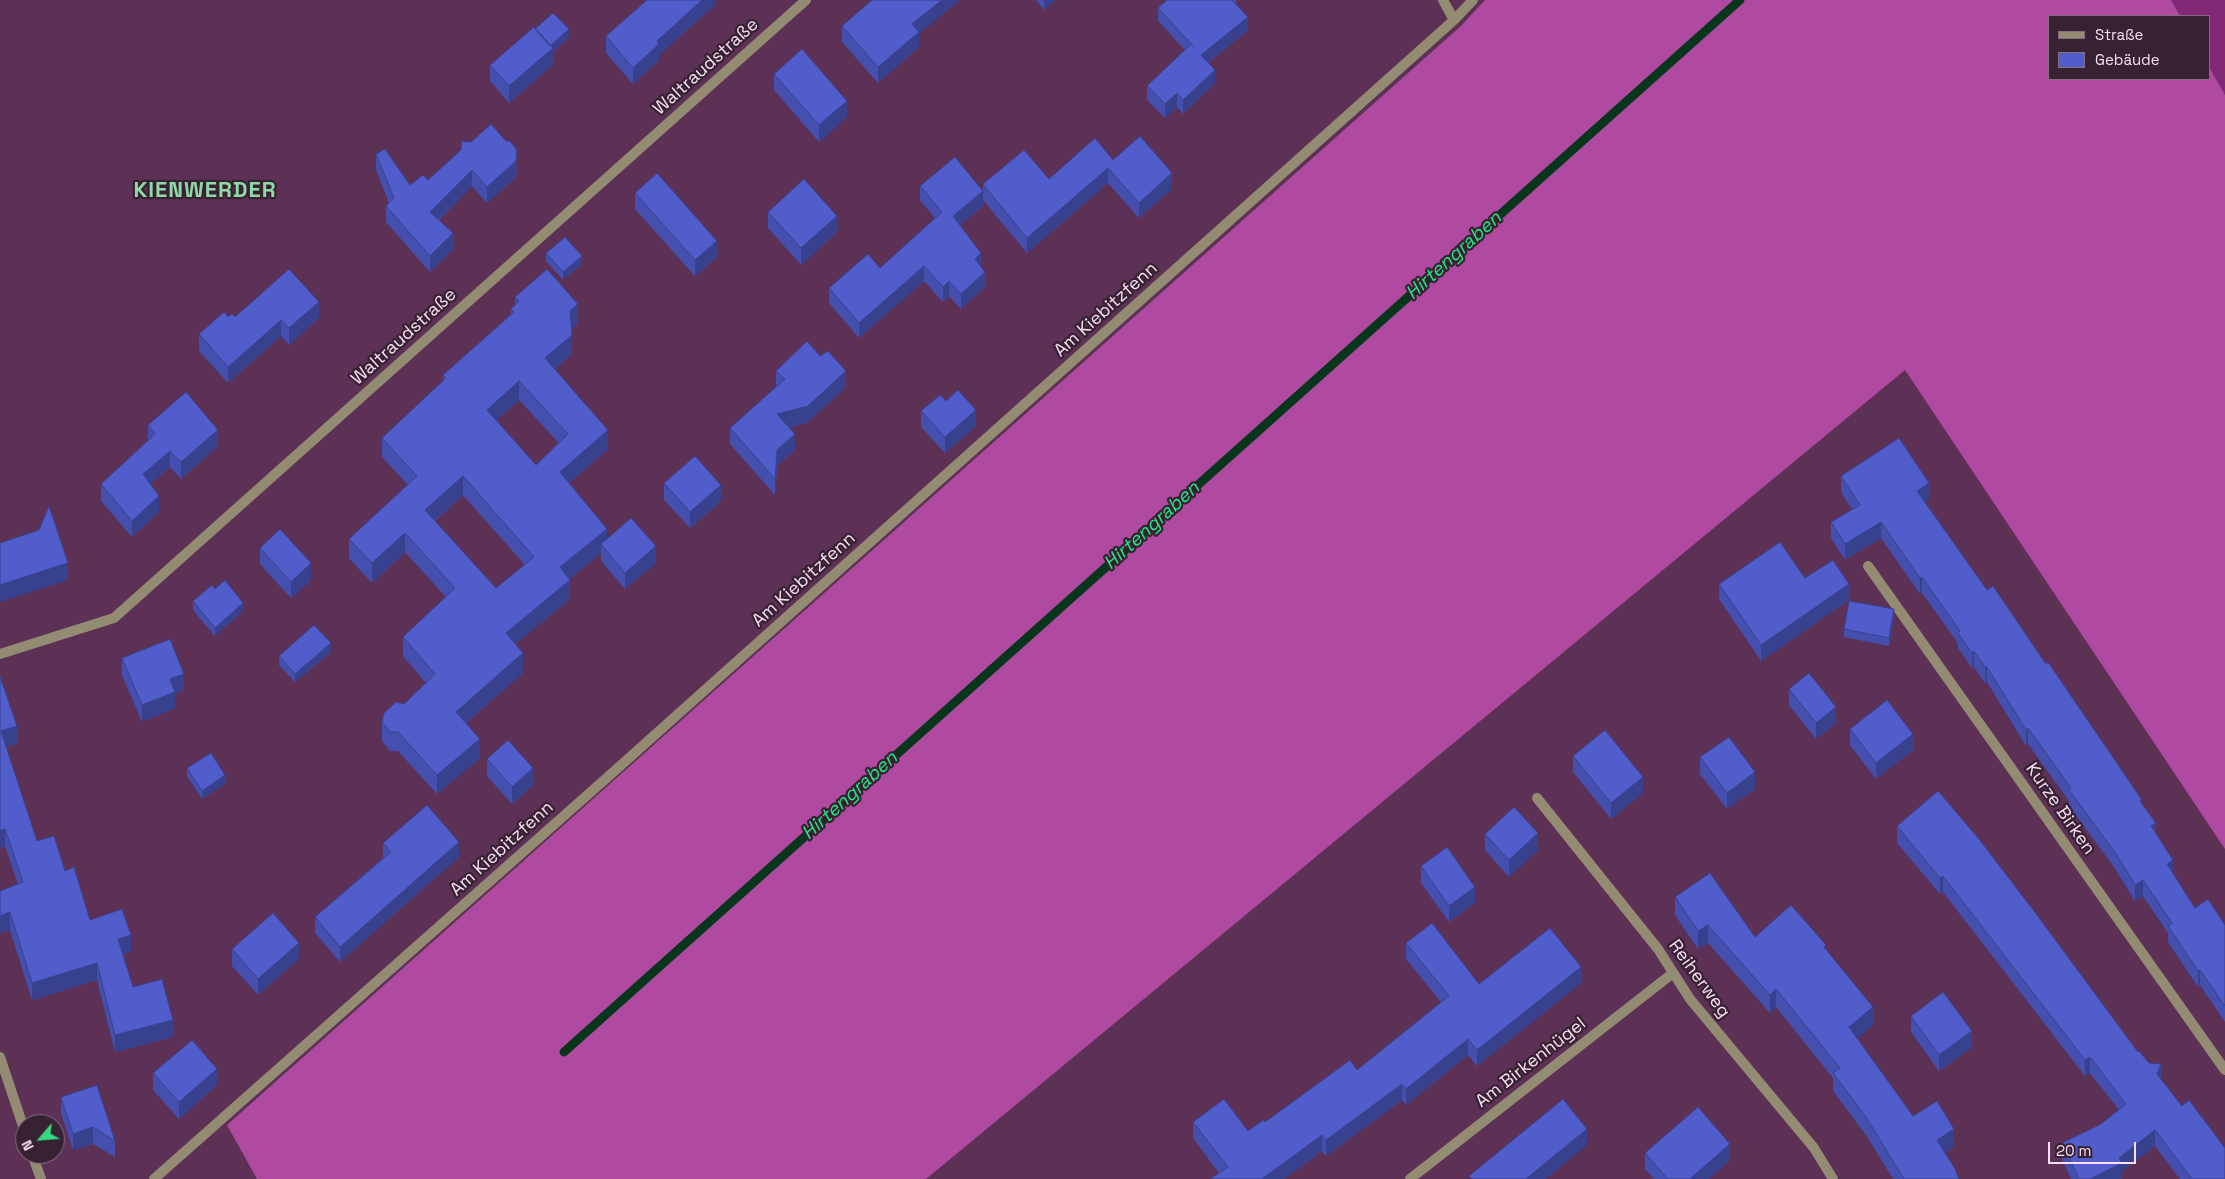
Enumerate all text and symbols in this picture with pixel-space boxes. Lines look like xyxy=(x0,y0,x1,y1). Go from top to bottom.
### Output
street label: Waltraudstraße xyxy=(649,14,763,120)
legend xyxy=(2048,15,2210,80)
text: Straße xyxy=(2095,25,2143,44)
text: Gebäude xyxy=(2095,50,2160,69)
district label: KIENWERDER xyxy=(132,178,278,204)
water label: Hirtengraben xyxy=(1402,207,1506,305)
street label: Am Kiebitzfenn xyxy=(1050,258,1162,362)
street label: Waltraudstraße xyxy=(347,284,461,390)
water label: Hirtengraben xyxy=(1100,477,1204,575)
street label: Am Kiebitzfenn xyxy=(748,528,860,632)
water label: Hirtengraben xyxy=(798,747,902,845)
street label: Kurze Birken xyxy=(2020,759,2100,859)
street label: Am Kiebitzfenn xyxy=(446,797,558,901)
street label: Reiherweg xyxy=(1663,936,1735,1022)
street label: Am Birkenhügel xyxy=(1472,1013,1590,1113)
north arrow xyxy=(15,1114,65,1164)
scale bar xyxy=(2050,1132,2138,1164)
text: N xyxy=(17,1137,38,1154)
text: 20 m xyxy=(2056,1141,2091,1160)

